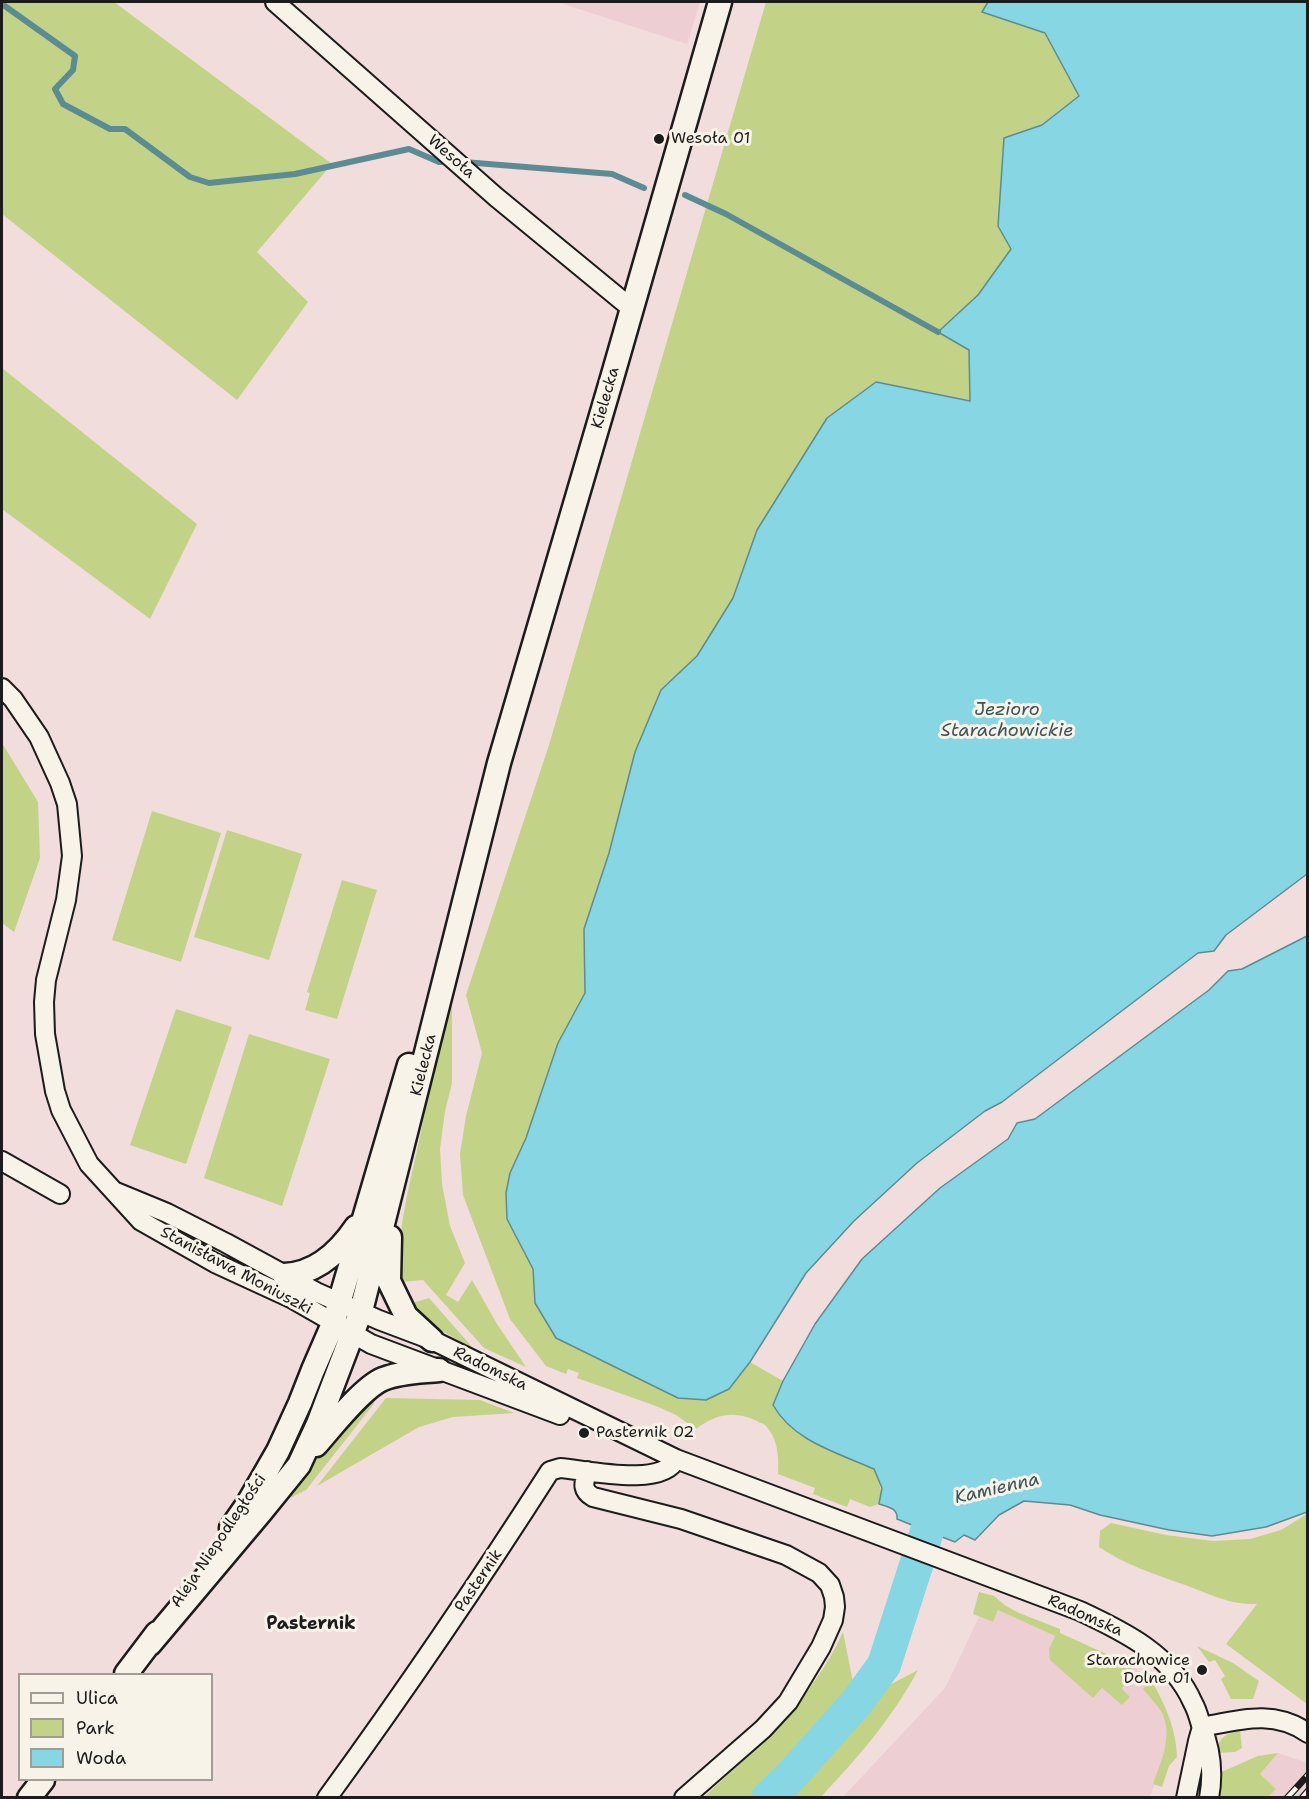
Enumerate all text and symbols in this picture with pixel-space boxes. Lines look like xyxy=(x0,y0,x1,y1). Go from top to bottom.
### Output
place label: Wesoła 01 xyxy=(671,129,750,149)
street label: Wesoła xyxy=(423,131,479,183)
marker: Wesoła 01 xyxy=(652,132,666,146)
street label: Kielecka xyxy=(588,365,624,431)
water label: Jezioro Starachowickie xyxy=(941,699,1073,742)
street label: Kielecka xyxy=(407,1032,441,1098)
street label: Stanisława Moniuszki xyxy=(157,1223,315,1319)
street label: Radomska xyxy=(450,1343,530,1395)
place label: Pasternik 02 xyxy=(596,1423,694,1443)
marker: Pasternik 02 xyxy=(577,1426,591,1440)
water label: Kamienna xyxy=(953,1469,1041,1509)
street label: Aleja Niepodległości xyxy=(167,1471,271,1611)
street label: Pasternik xyxy=(451,1546,507,1616)
street label: Radomska xyxy=(1044,1591,1126,1641)
district label: Pasternik xyxy=(266,1613,356,1635)
place label: Starachowice Dolne 01 xyxy=(1087,1651,1190,1689)
marker: Starachowice Dolne 01 xyxy=(1195,1663,1209,1677)
legend xyxy=(18,1673,213,1781)
text: Ulica xyxy=(76,1686,118,1710)
text: Park xyxy=(76,1716,115,1740)
text: Woda xyxy=(76,1746,126,1770)

